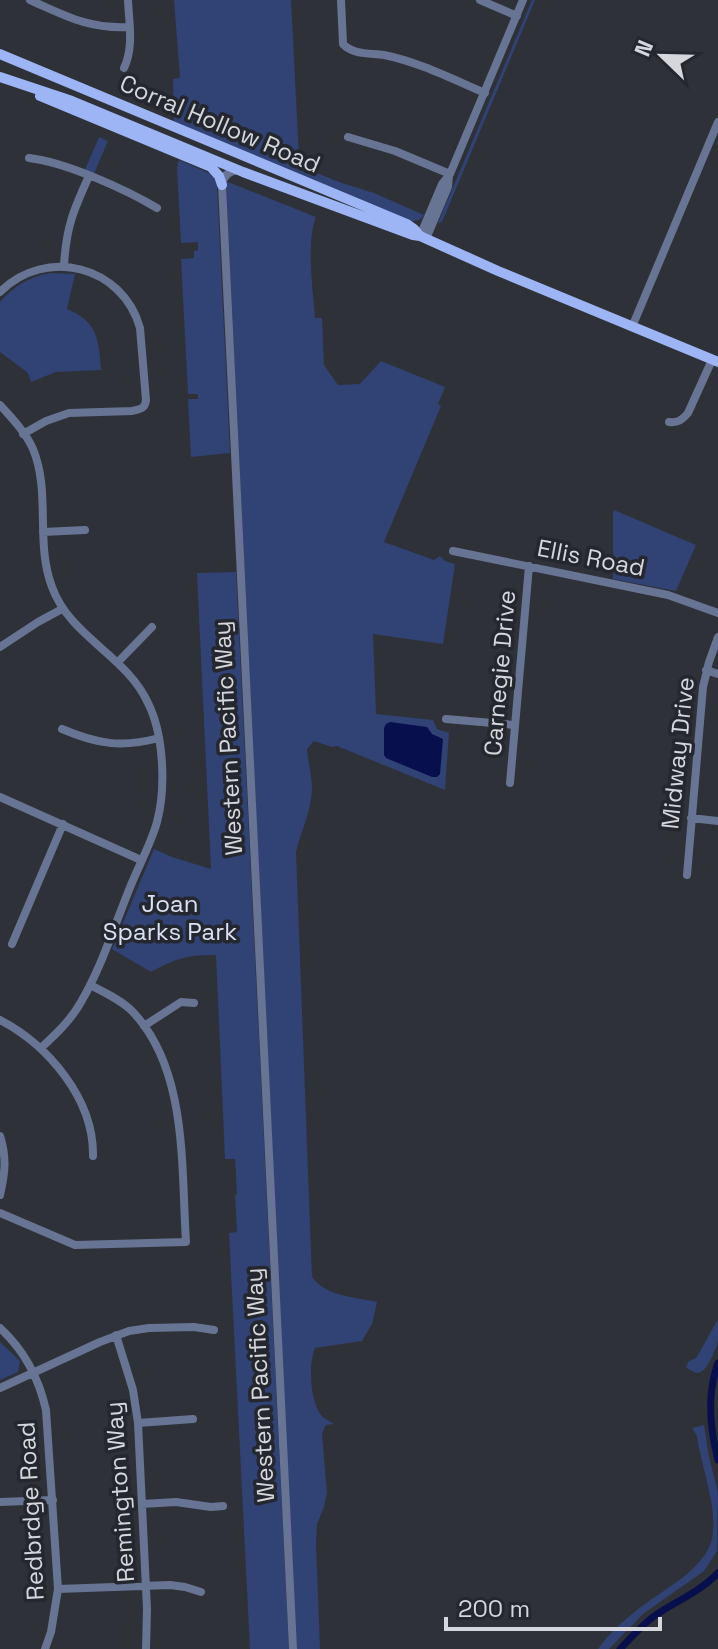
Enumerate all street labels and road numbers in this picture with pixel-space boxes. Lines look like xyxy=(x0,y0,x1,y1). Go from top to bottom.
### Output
street label: Corral Hollow Road xyxy=(115,67,325,180)
street label: Ellis Road xyxy=(535,532,647,583)
street label: Carnegie Drive xyxy=(477,589,522,757)
street label: Western Pacific Way xyxy=(206,620,249,856)
street label: Midway Drive xyxy=(654,675,701,831)
street label: Western Pacific Way xyxy=(238,1267,281,1503)
street label: Remington Way xyxy=(98,1401,141,1583)
street label: Redbrdge Road xyxy=(10,1421,51,1601)

